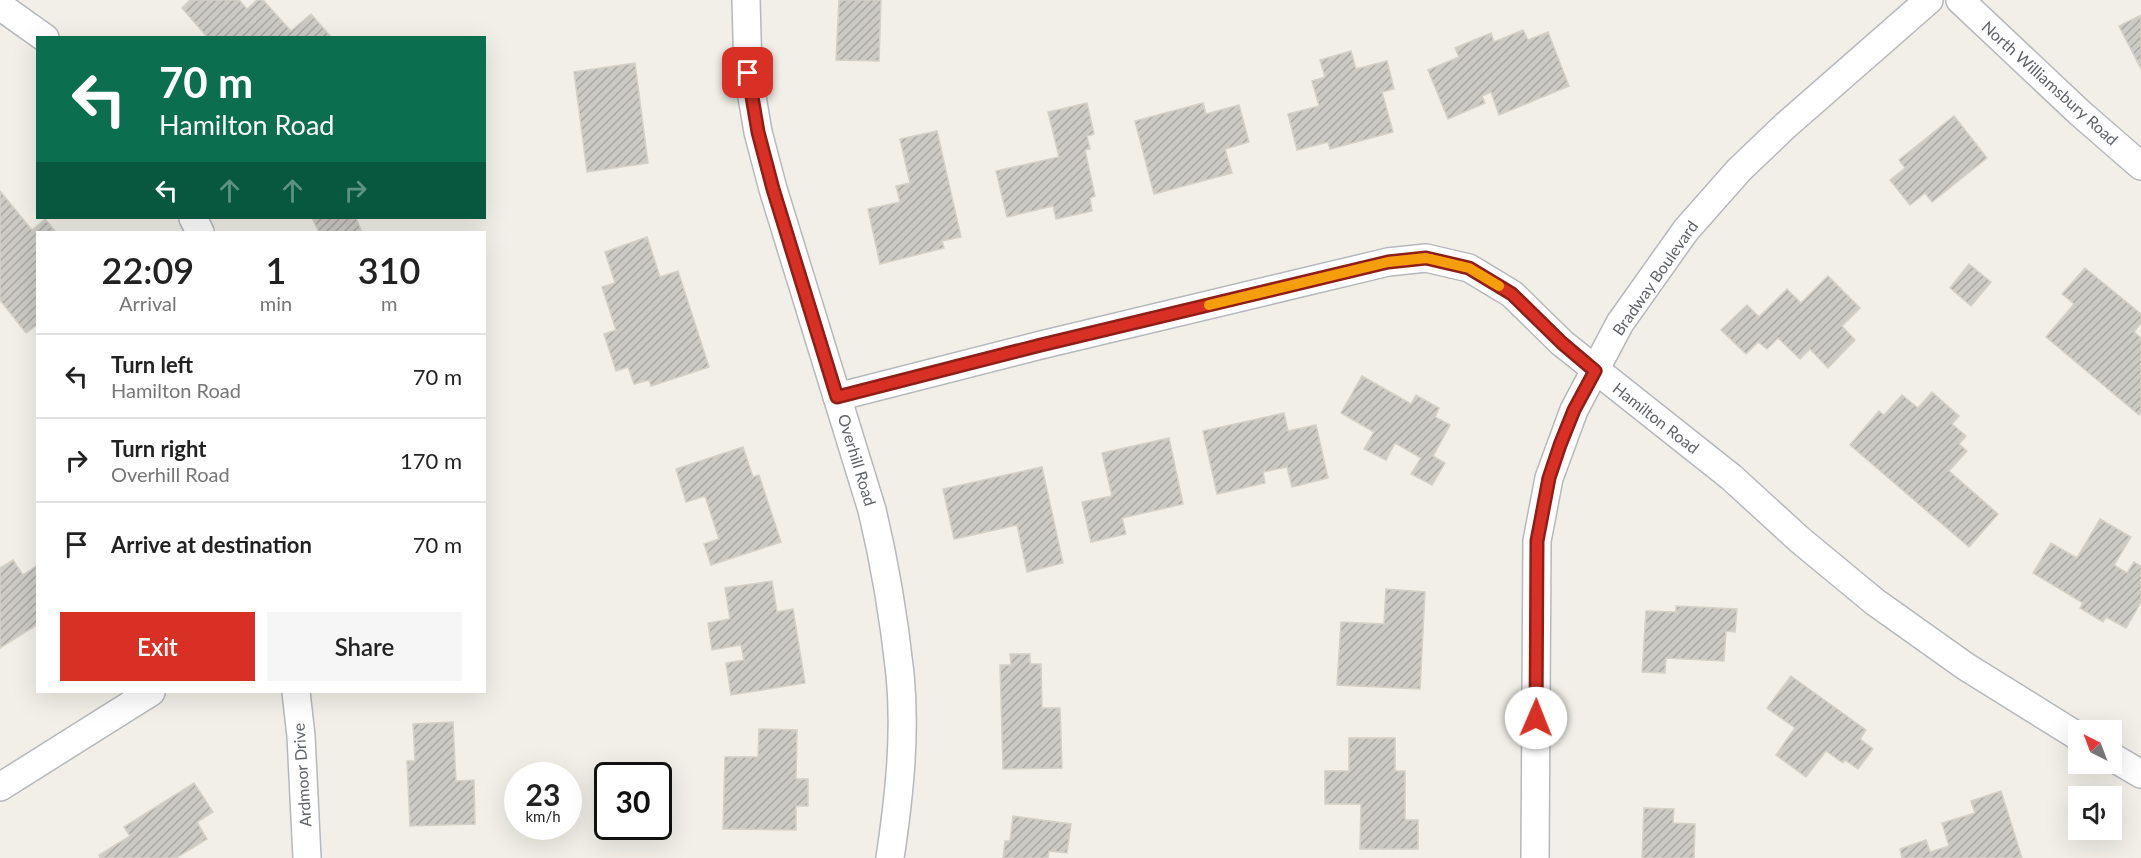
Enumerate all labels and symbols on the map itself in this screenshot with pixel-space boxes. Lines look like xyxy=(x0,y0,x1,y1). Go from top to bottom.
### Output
street label: North Williamsbury Road xyxy=(1978,17,2122,149)
pin xyxy=(722,47,773,98)
street label: Bradway Boulevard xyxy=(1608,217,1701,339)
street label: Hamilton Road xyxy=(1609,378,1703,457)
street label: Overhill Road xyxy=(835,412,880,508)
position arrow xyxy=(1504,686,1568,750)
north arrow xyxy=(2068,720,2122,774)
street label: Ardmoor Drive xyxy=(288,722,315,828)
speed limit sign: 30 xyxy=(594,762,672,840)

